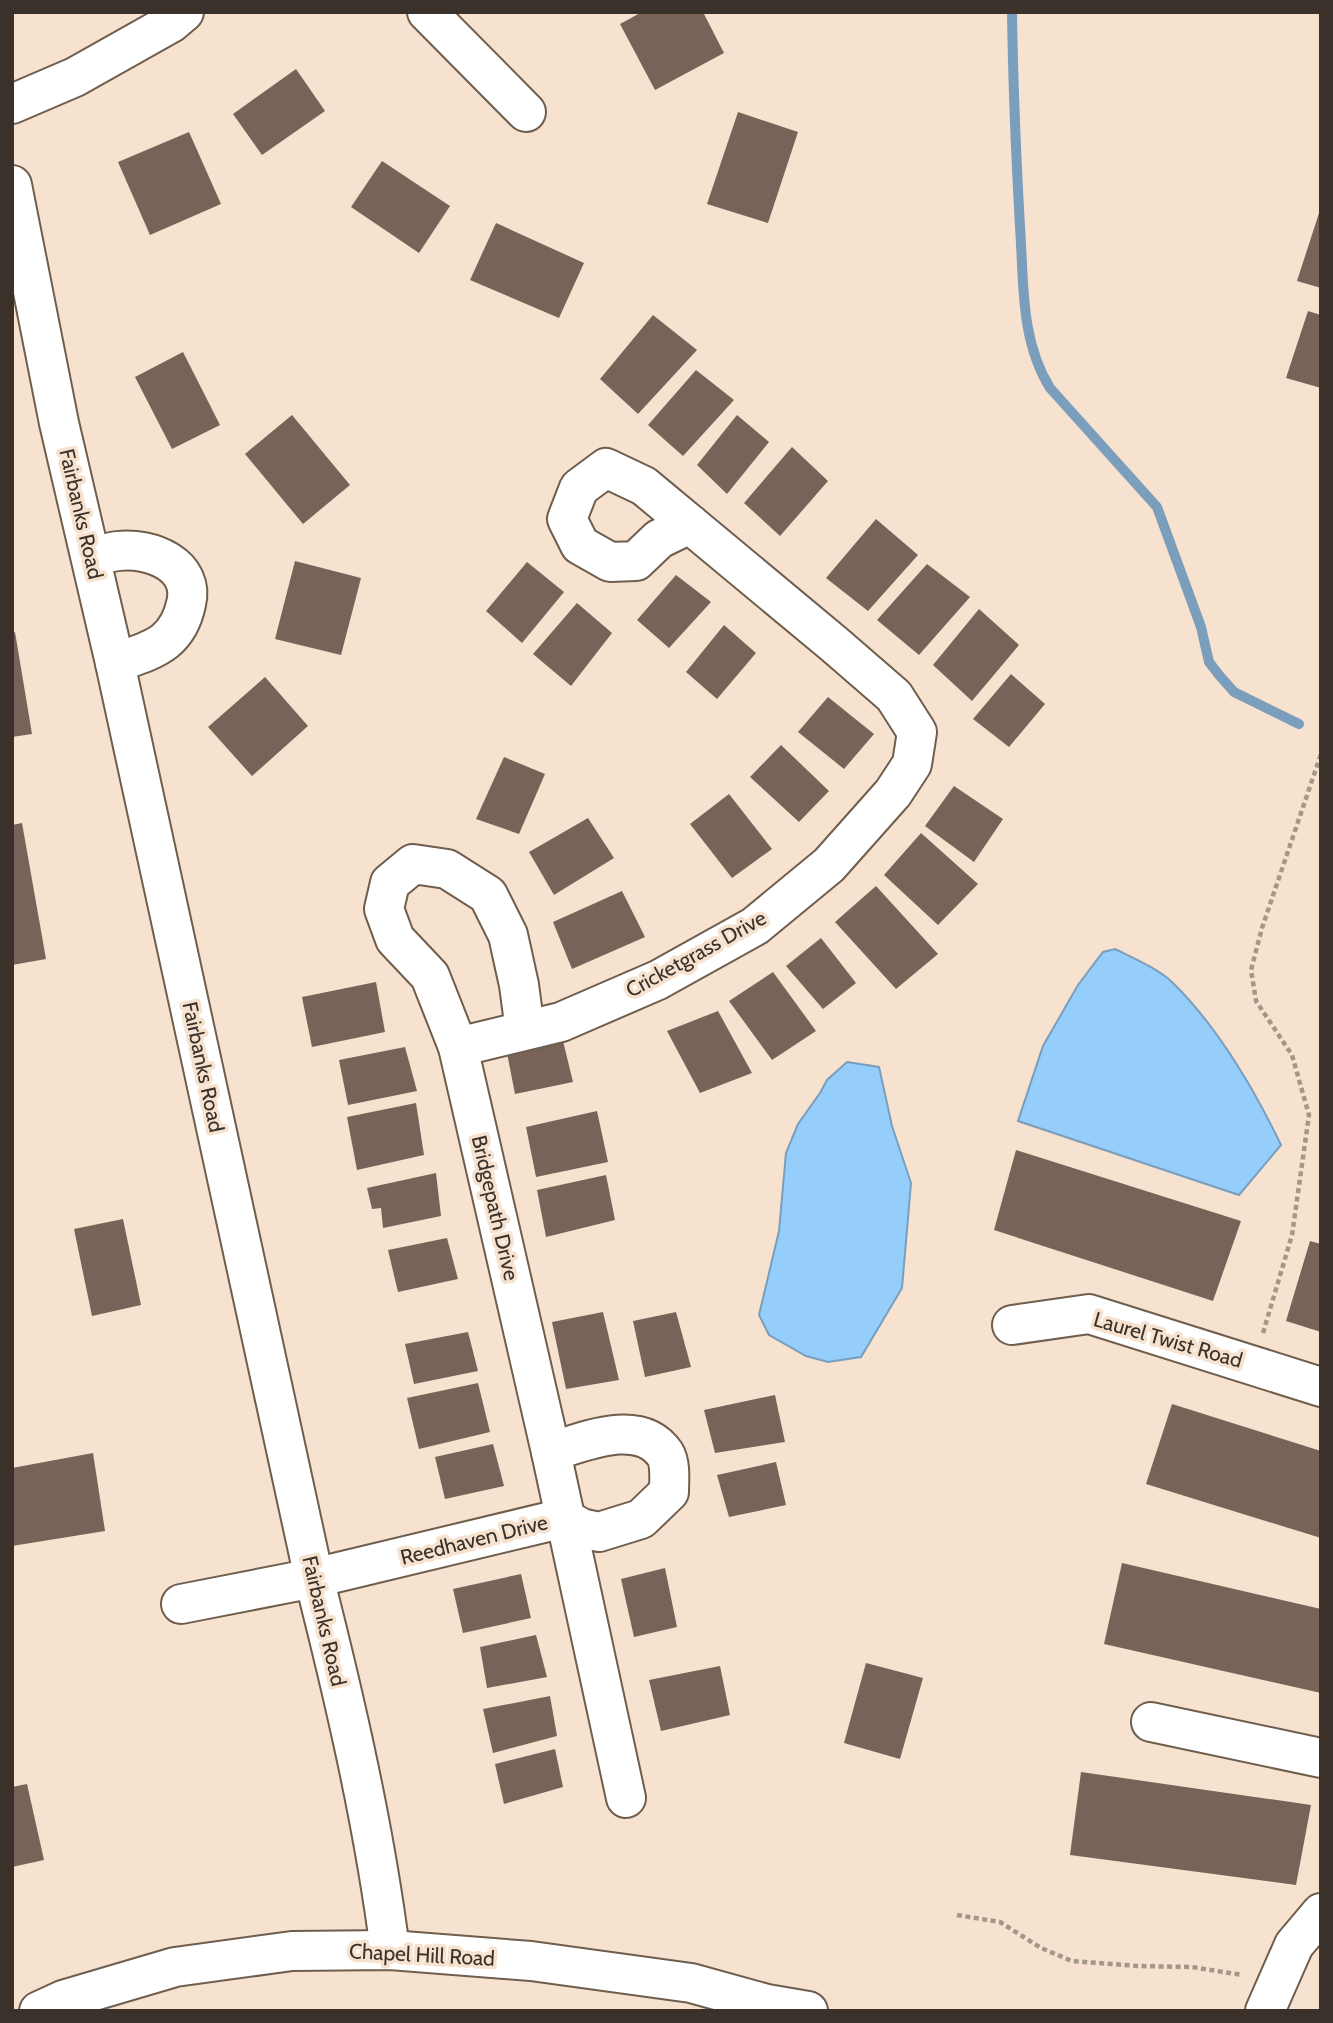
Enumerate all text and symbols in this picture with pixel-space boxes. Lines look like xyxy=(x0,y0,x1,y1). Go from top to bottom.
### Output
street label: Fairbanks Road xyxy=(54,446,109,581)
street label: Cricketgrass Drive xyxy=(621,905,770,1002)
street label: Fairbanks Road xyxy=(177,999,230,1134)
street label: Bridgepath Drive xyxy=(467,1133,524,1283)
street label: Laurel Twist Road xyxy=(1091,1306,1245,1373)
street label: Reedhaven Drive xyxy=(398,1509,550,1570)
street label: Fairbanks Road xyxy=(297,1553,352,1688)
street label: Chapel Hill Road xyxy=(349,1938,495,1971)

